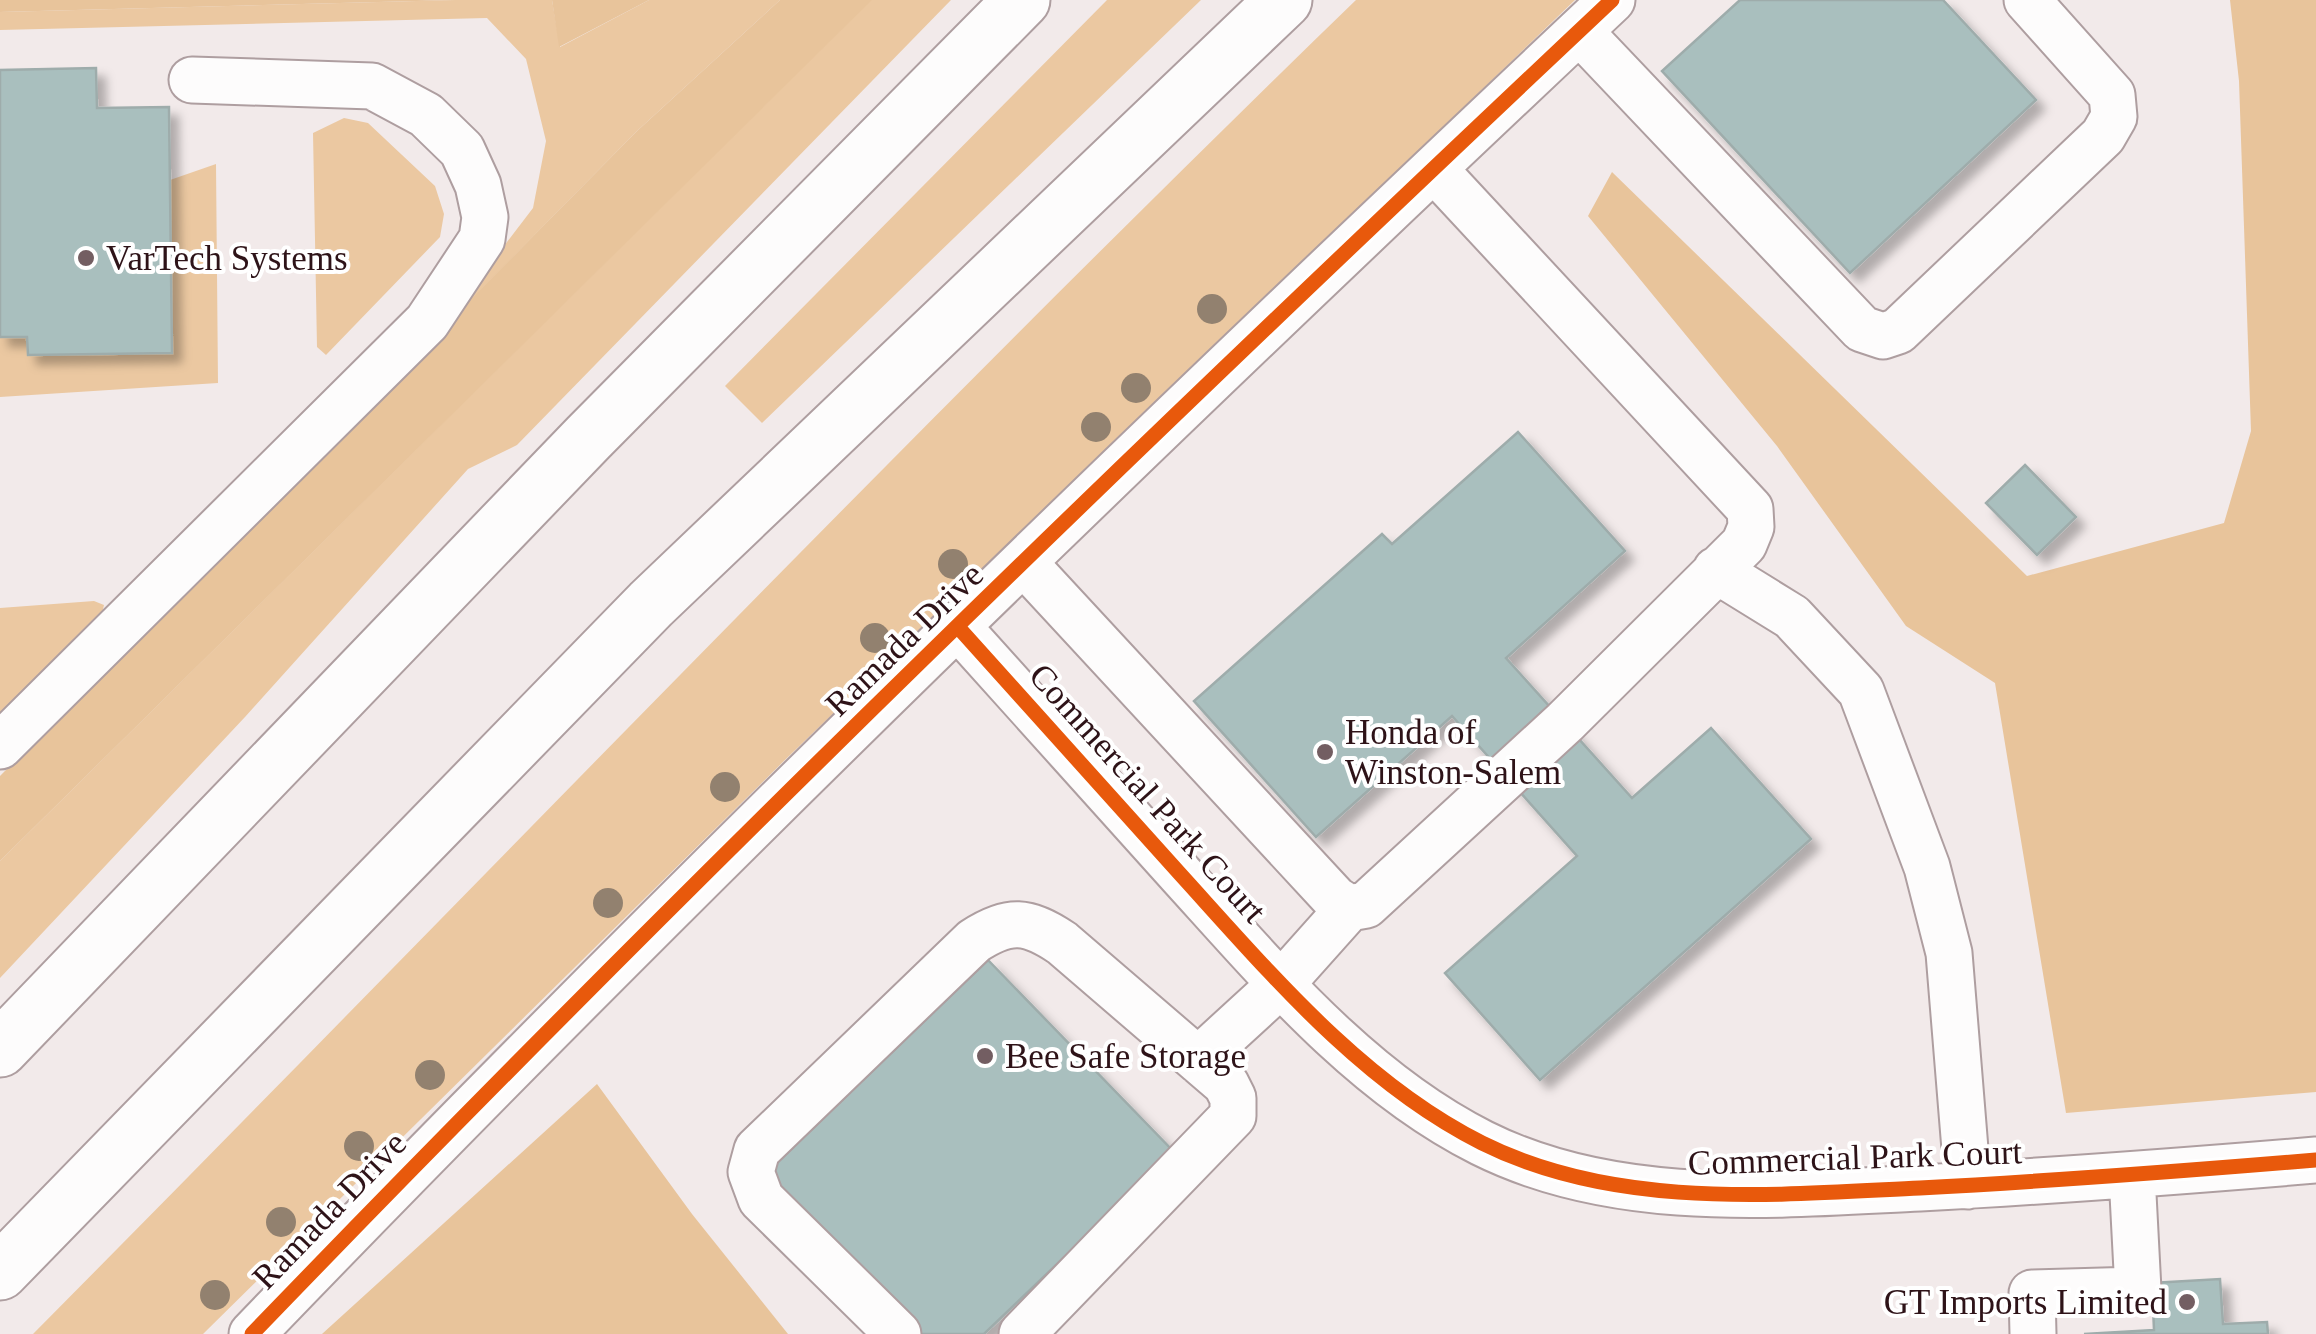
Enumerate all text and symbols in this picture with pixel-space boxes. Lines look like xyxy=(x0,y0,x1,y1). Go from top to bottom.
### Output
place label: VarTech Systems xyxy=(106,239,348,278)
marker: VarTech Systems xyxy=(75,247,97,269)
street label: Ramada Drive xyxy=(818,555,991,724)
street label: Commercial Park Court xyxy=(1021,656,1274,931)
place label: Honda of Winston-Salem xyxy=(1345,713,1561,792)
marker: Honda of Winston-Salem xyxy=(1314,741,1336,763)
place label: Bee Safe Storage xyxy=(1005,1037,1246,1076)
marker: Bee Safe Storage xyxy=(974,1045,996,1067)
street label: Ramada Drive xyxy=(245,1124,414,1297)
street label: Commercial Park Court xyxy=(1687,1132,2023,1183)
place label: GT Imports Limited xyxy=(1884,1283,2167,1322)
marker: GT Imports Limited xyxy=(2176,1291,2198,1313)

